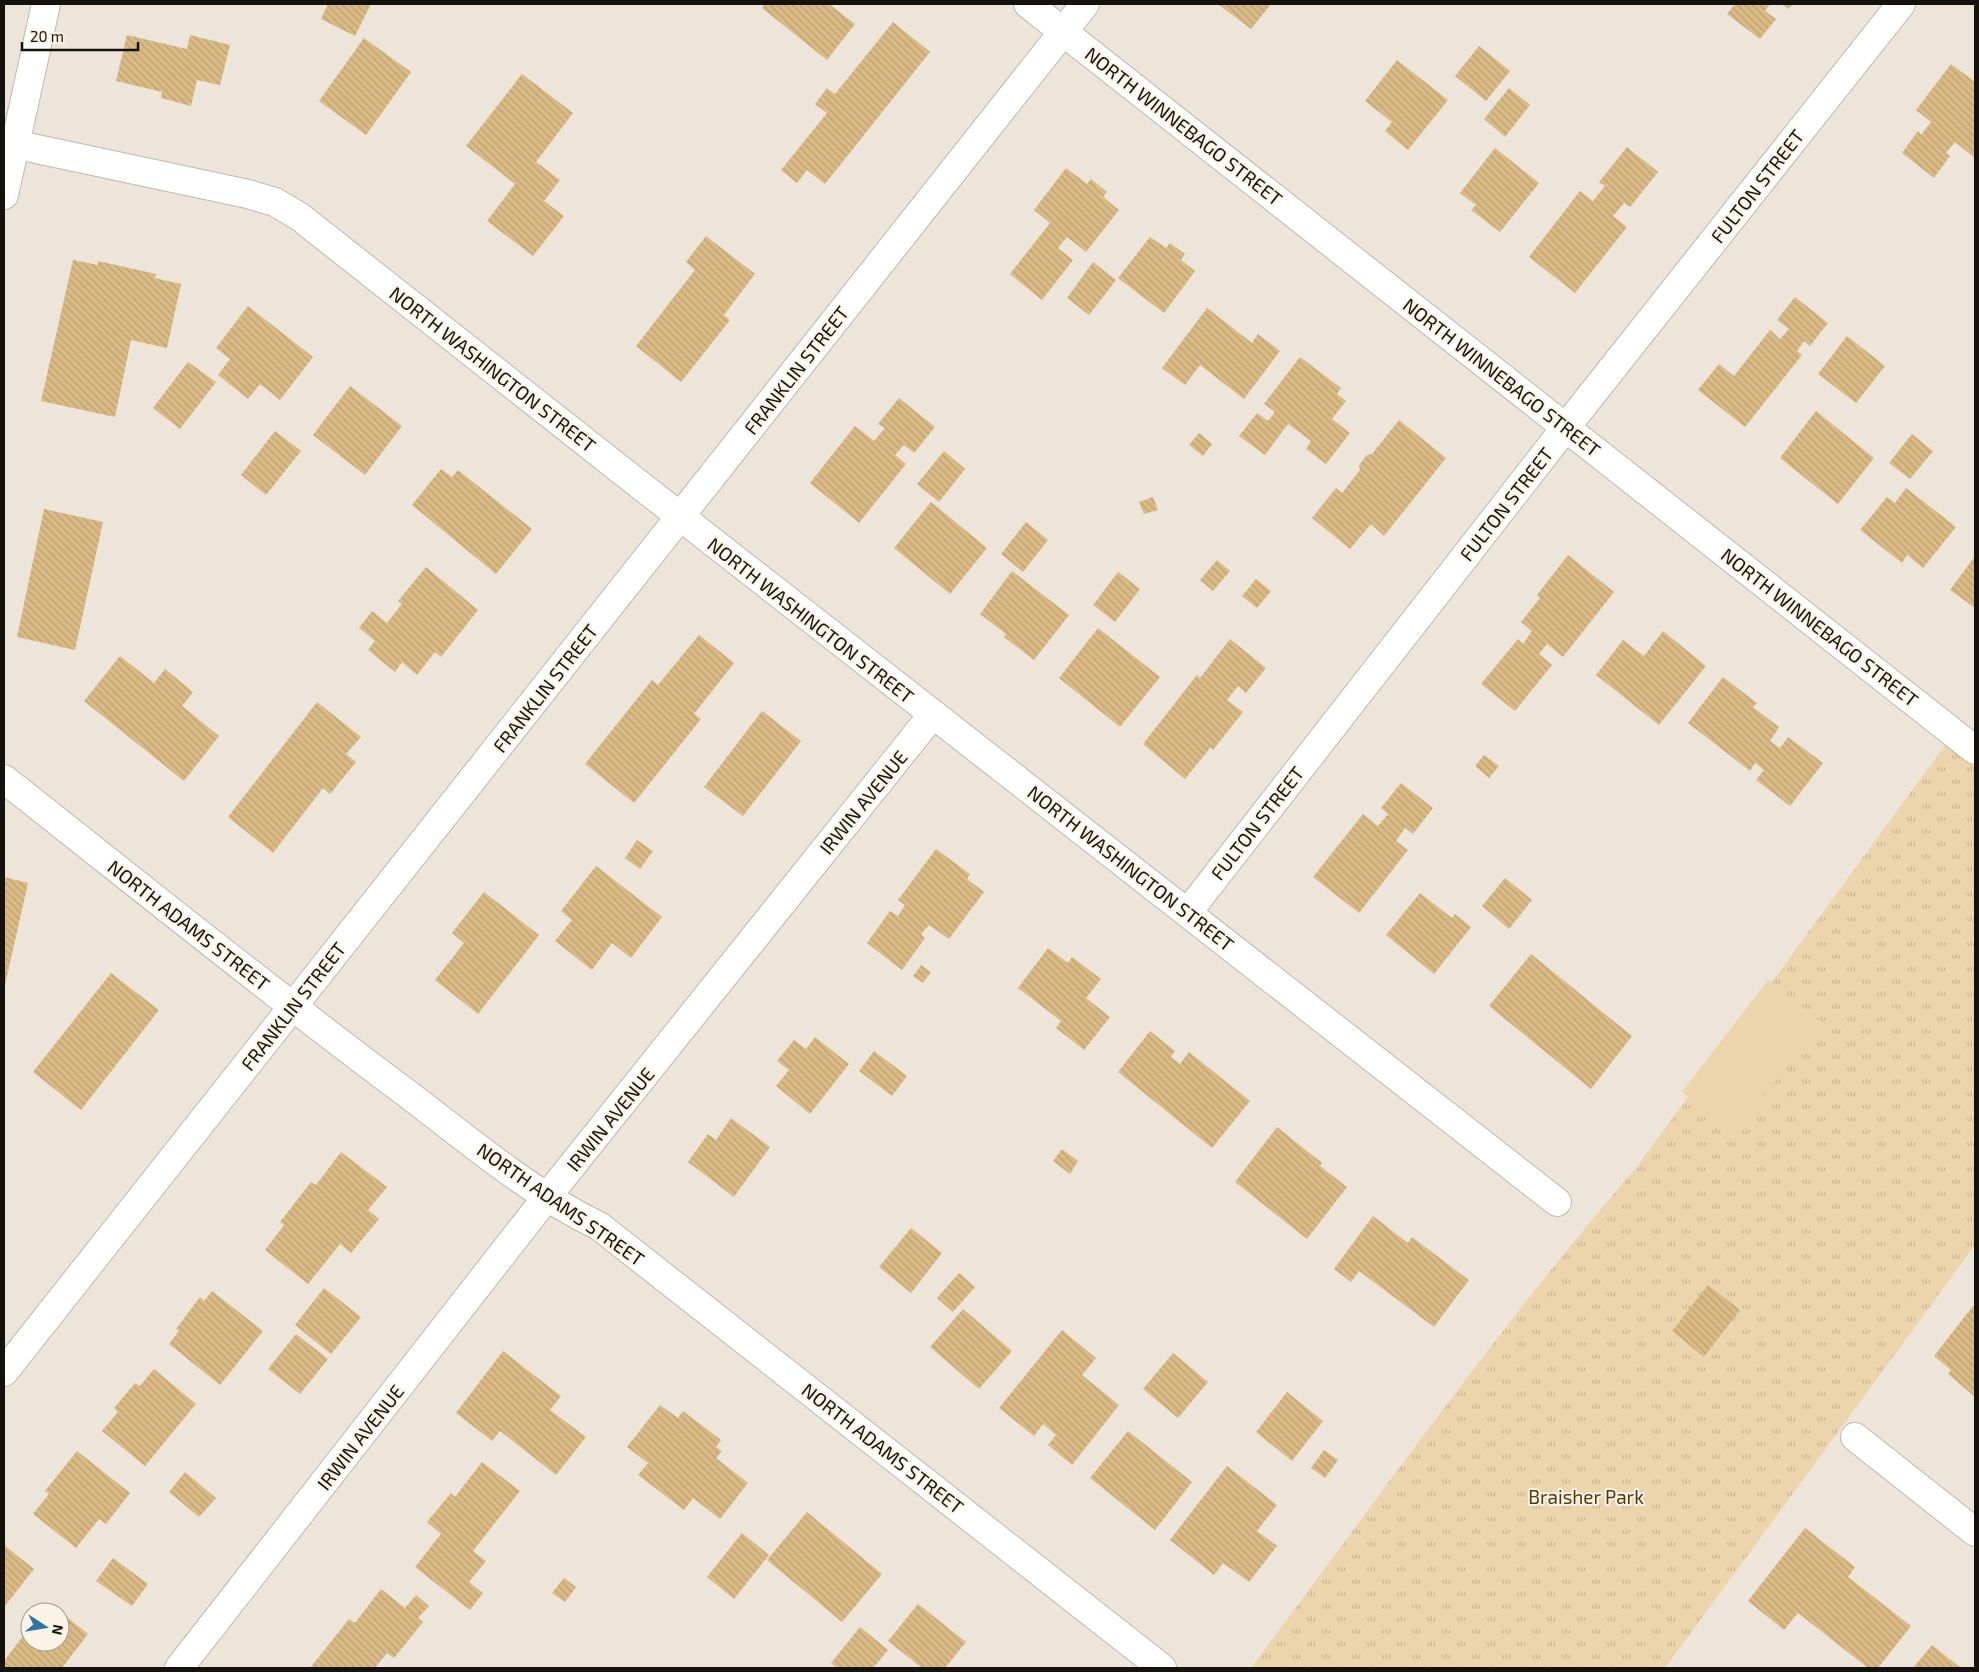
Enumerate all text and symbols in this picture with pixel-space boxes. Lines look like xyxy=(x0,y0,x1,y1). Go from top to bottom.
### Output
scale bar xyxy=(22,20,139,52)
text: 20 m xyxy=(30,27,64,45)
street label: NORTH WINNEBAGO STREET xyxy=(1081,42,1287,210)
street label: FULTON STREET xyxy=(1706,125,1808,247)
street label: NORTH WASHINGTON STREET xyxy=(385,281,601,457)
street label: NORTH WINNEBAGO STREET xyxy=(1399,293,1605,461)
street label: FRANKLIN STREET xyxy=(739,301,853,439)
street label: FULTON STREET xyxy=(1455,443,1557,565)
street label: NORTH WASHINGTON STREET xyxy=(703,532,919,708)
street label: NORTH WINNEBAGO STREET xyxy=(1717,543,1923,711)
street label: FRANKLIN STREET xyxy=(488,619,602,757)
street label: IRWIN AVENUE xyxy=(814,745,912,859)
street label: FULTON STREET xyxy=(1206,762,1308,884)
street label: NORTH WASHINGTON STREET xyxy=(1023,780,1239,956)
street label: NORTH ADAMS STREET xyxy=(104,855,274,995)
street label: FRANKLIN STREET xyxy=(236,937,350,1075)
street label: IRWIN AVENUE xyxy=(561,1062,659,1176)
street label: NORTH ADAMS STREET xyxy=(473,1138,649,1270)
street label: NORTH ADAMS STREET xyxy=(798,1378,968,1518)
street label: IRWIN AVENUE xyxy=(312,1380,408,1494)
park label: Braisher Park xyxy=(1528,1485,1644,1508)
north arrow xyxy=(20,1602,70,1652)
text: N xyxy=(49,1623,68,1637)

